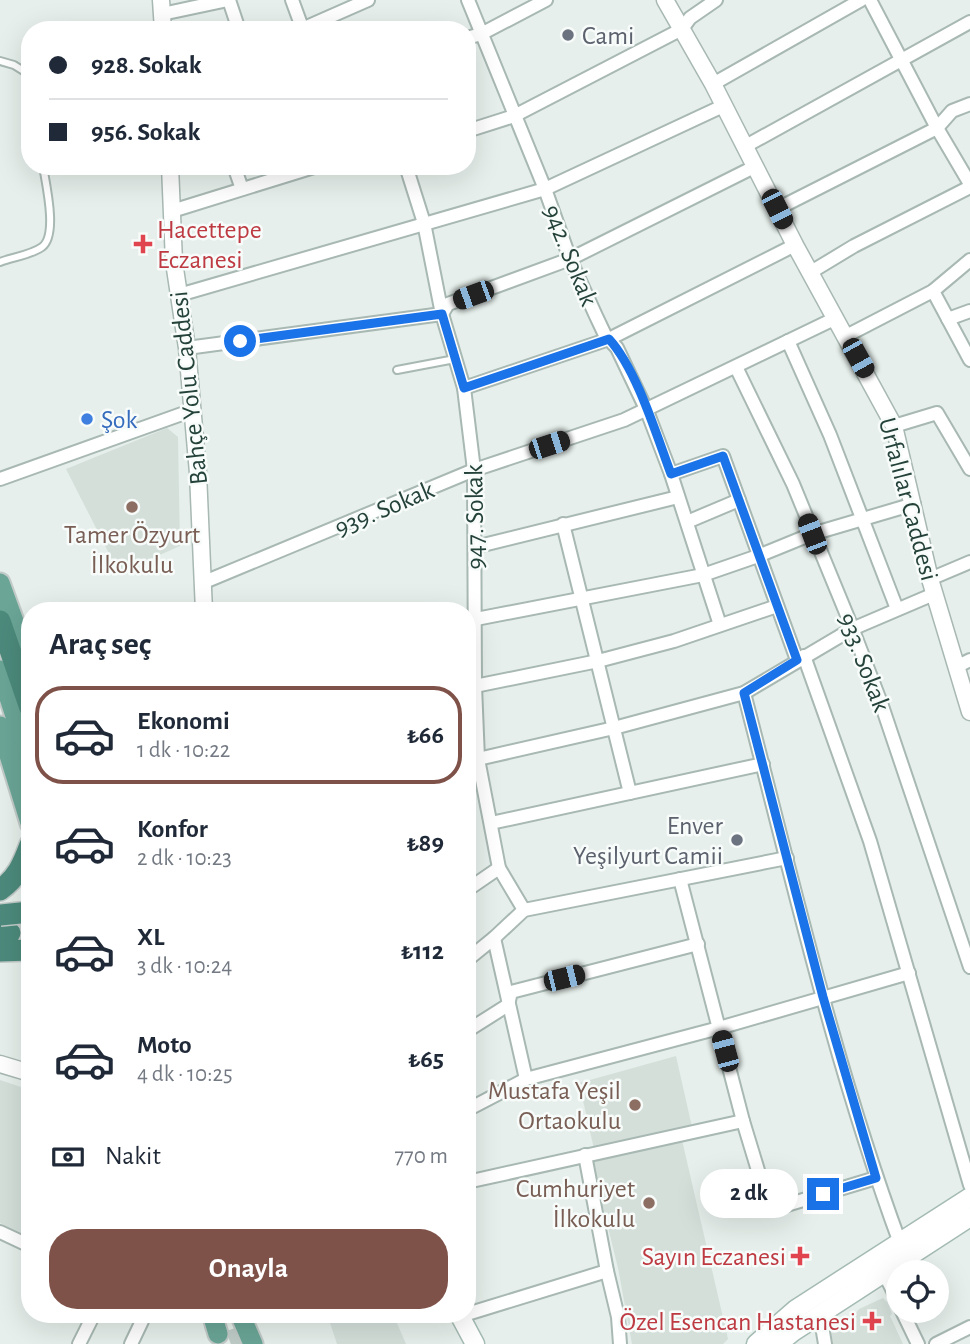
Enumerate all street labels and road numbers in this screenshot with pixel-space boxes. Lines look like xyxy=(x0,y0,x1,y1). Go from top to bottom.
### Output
street label: 942. Sokak xyxy=(538,201,602,310)
street label: Bahçe Yolu Caddesi xyxy=(166,290,212,486)
street label: Urfalılar Caddesi xyxy=(874,415,942,584)
street label: 947. Sokak xyxy=(461,464,489,570)
street label: 939. Sokak xyxy=(331,476,438,541)
street label: 933. Sokak xyxy=(833,609,895,716)

